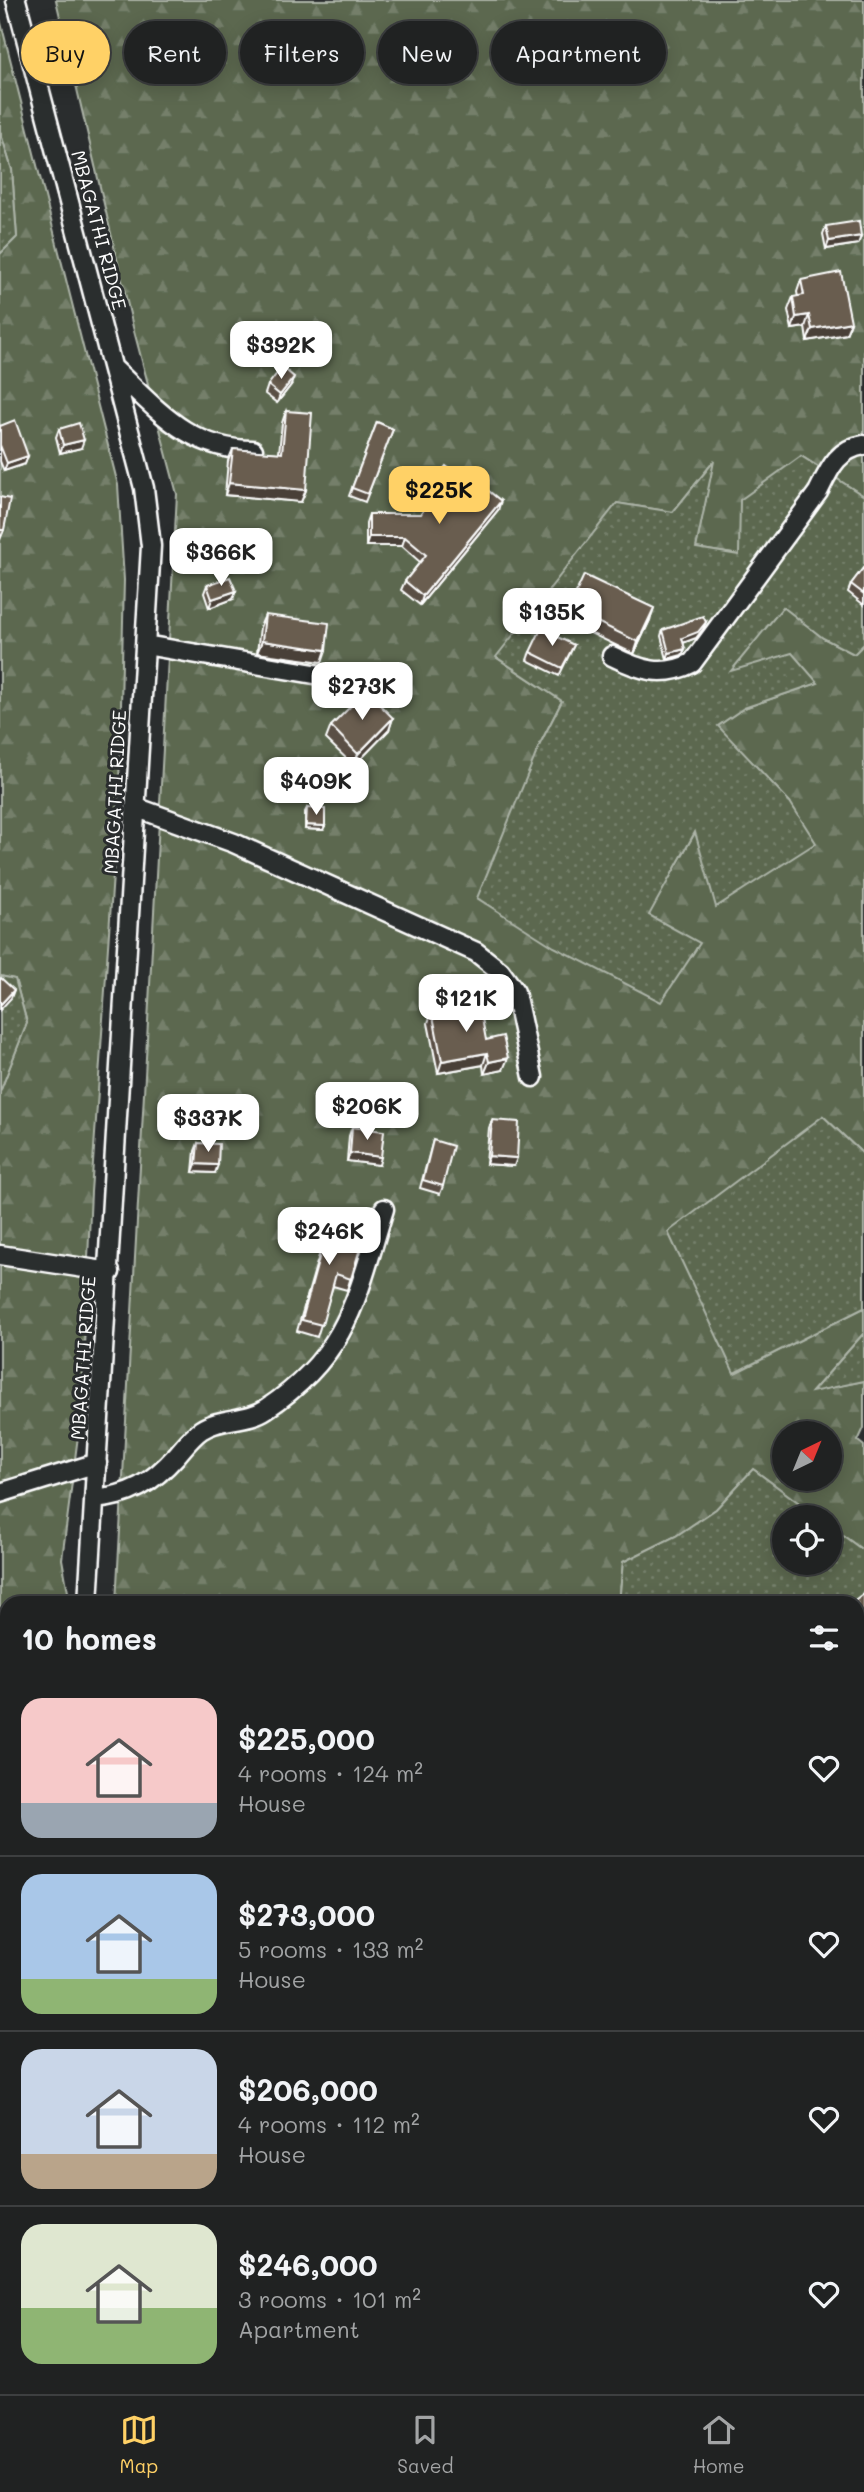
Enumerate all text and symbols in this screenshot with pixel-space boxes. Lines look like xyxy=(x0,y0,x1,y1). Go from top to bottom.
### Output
chip: Buy xyxy=(21,21,110,84)
chip: Rent xyxy=(124,21,226,84)
chip: Filters xyxy=(240,21,364,84)
chip: New xyxy=(378,21,477,84)
chip: Apartment xyxy=(491,21,666,84)
street label: MBAGATHI RIDGE xyxy=(66,147,133,313)
pin: $392K xyxy=(232,322,330,381)
text: $392K xyxy=(246,329,316,359)
pin: $225K xyxy=(390,466,488,526)
text: $225K xyxy=(405,474,473,504)
pin: $366K xyxy=(172,528,270,588)
text: $366K xyxy=(186,536,256,566)
pin: $135K xyxy=(503,588,601,648)
text: $135K xyxy=(519,596,585,626)
pin: $273K xyxy=(313,662,411,722)
text: $273K xyxy=(328,670,396,700)
street label: MBAGATHI RIDGE xyxy=(98,709,131,875)
pin: $409K xyxy=(267,758,365,817)
text: $409K xyxy=(280,765,352,795)
pin: $121K xyxy=(417,974,515,1034)
text: $121K xyxy=(435,982,497,1012)
pin: $206K xyxy=(318,1082,416,1142)
text: $206K xyxy=(332,1090,402,1120)
pin: $337K xyxy=(159,1094,257,1154)
text: $337K xyxy=(173,1102,243,1132)
pin: $246K xyxy=(280,1208,378,1267)
text: $246K xyxy=(294,1215,364,1245)
street label: MBAGATHI RIDGE xyxy=(64,1275,101,1441)
north arrow xyxy=(772,1421,842,1491)
map controls xyxy=(772,1421,842,1575)
button: locate xyxy=(772,1505,842,1575)
text: 10 homes xyxy=(21,1618,157,1658)
icon: filters xyxy=(805,1619,843,1657)
text: $225,000 xyxy=(238,1718,375,1758)
icon: home xyxy=(77,1726,161,1810)
icon: heart xyxy=(805,1749,843,1787)
text: 4 rooms · 124 m² xyxy=(238,1758,423,1788)
text: House xyxy=(238,1788,306,1818)
text: $273,000 xyxy=(238,1894,375,1934)
icon: home xyxy=(77,1902,161,1986)
icon: heart xyxy=(805,1925,843,1963)
text: 5 rooms · 133 m² xyxy=(238,1934,423,1964)
text: House xyxy=(238,1964,306,1994)
text: $206,000 xyxy=(238,2069,378,2109)
icon: home xyxy=(77,2077,161,2161)
icon: heart xyxy=(805,2100,843,2138)
text: 4 rooms · 112 m² xyxy=(238,2109,420,2139)
text: House xyxy=(238,2139,306,2169)
text: $246,000 xyxy=(238,2244,378,2284)
icon: home xyxy=(77,2252,161,2336)
icon: heart xyxy=(805,2275,843,2313)
text: 3 rooms · 101 m² xyxy=(238,2284,421,2314)
text: Apartment xyxy=(238,2314,360,2344)
tab: Map xyxy=(120,2411,158,2478)
tab: Saved xyxy=(397,2411,454,2478)
tab: Home xyxy=(693,2411,744,2478)

